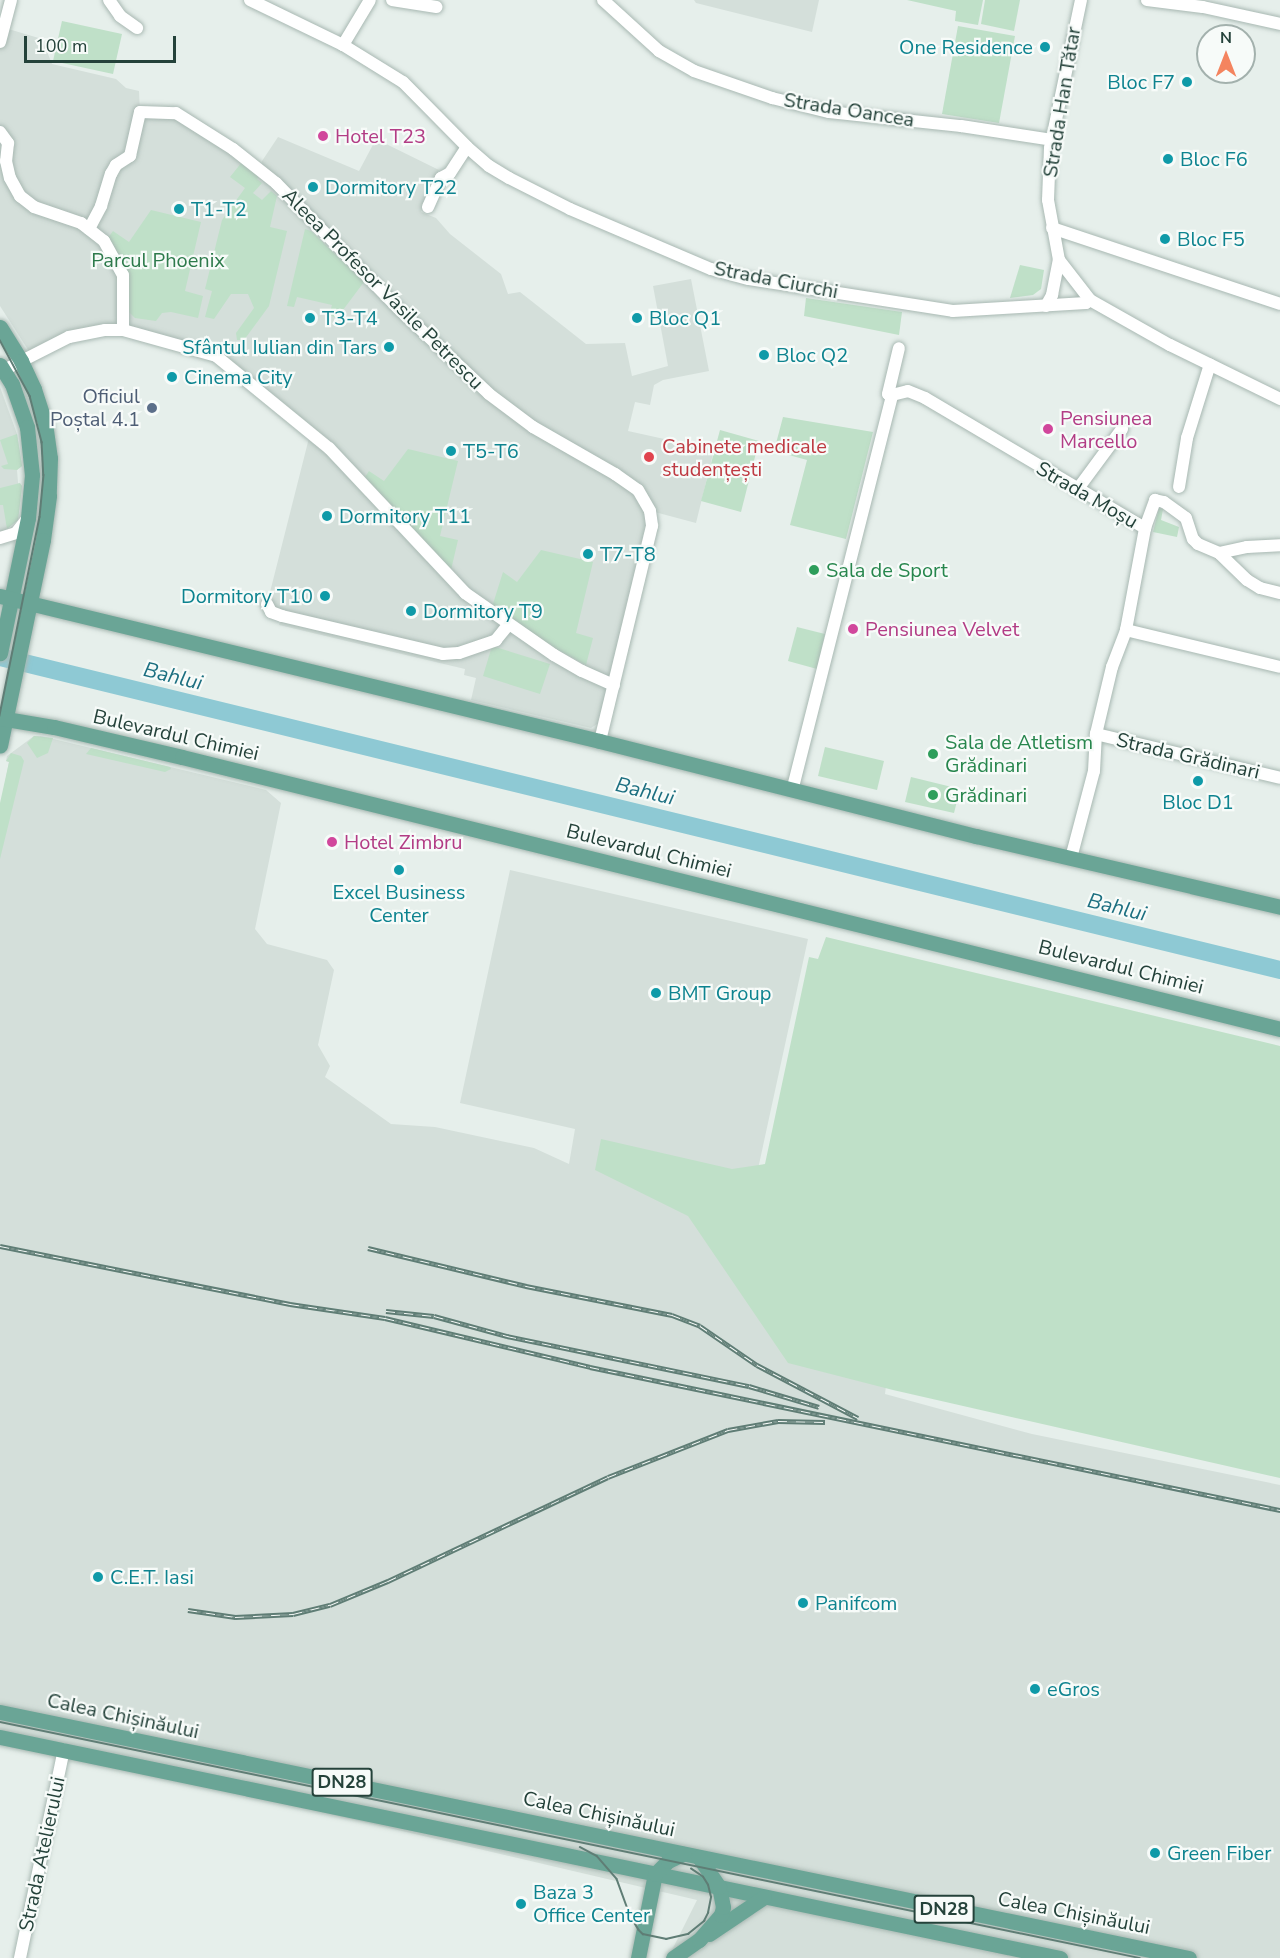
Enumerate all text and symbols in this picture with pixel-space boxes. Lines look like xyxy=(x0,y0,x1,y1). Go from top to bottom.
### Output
scale bar xyxy=(27,24,178,62)
north arrow xyxy=(1196,24,1256,84)
street label: Strada Han Tătar xyxy=(1038,25,1086,179)
text: N xyxy=(1220,27,1232,49)
text: 100 m xyxy=(35,34,87,58)
place label: One Residence xyxy=(899,35,1033,59)
marker: One Residence xyxy=(1038,40,1052,54)
place label: Bloc F7 xyxy=(1107,70,1175,94)
marker: Bloc F7 xyxy=(1180,75,1194,89)
street label: Strada Oancea xyxy=(782,88,916,132)
place label: Hotel T23 xyxy=(335,124,426,148)
marker: Hotel T23 xyxy=(316,129,330,143)
place label: Bloc F6 xyxy=(1180,147,1248,171)
marker: Bloc F6 xyxy=(1161,152,1175,166)
place label: Dormitory T22 xyxy=(325,175,457,199)
marker: Dormitory T22 xyxy=(306,180,320,194)
street label: Aleea Profesor Vasile Petrescu xyxy=(277,183,489,395)
place label: T1-T2 xyxy=(191,197,247,221)
marker: T1-T2 xyxy=(172,202,186,216)
place label: Bloc F5 xyxy=(1177,227,1245,251)
marker: Bloc F5 xyxy=(1158,232,1172,246)
park label: Parcul Phoenix xyxy=(91,248,225,272)
street label: Strada Ciurchi xyxy=(712,256,840,304)
place label: T3-T4 xyxy=(322,306,378,330)
place label: Bloc Q1 xyxy=(649,306,721,330)
marker: T3-T4 xyxy=(303,311,317,325)
marker: Bloc Q1 xyxy=(630,311,644,325)
place label: Sfântul Iulian din Tars xyxy=(182,335,377,359)
marker: Sfântul Iulian din Tars xyxy=(382,340,396,354)
place label: Bloc Q2 xyxy=(776,343,848,367)
marker: Bloc Q2 xyxy=(757,348,771,362)
place label: Cinema City xyxy=(184,365,292,389)
marker: Cinema City xyxy=(165,370,179,384)
place label: Oficiul Poștal 4.1 xyxy=(50,384,140,431)
marker: Oficiul Poștal 4.1 xyxy=(145,401,159,415)
place label: Pensiunea Marcello xyxy=(1060,406,1152,453)
marker: Pensiunea Marcello xyxy=(1041,422,1055,436)
place label: Cabinete medicale studențești xyxy=(662,434,827,481)
place label: T5-T6 xyxy=(463,439,519,463)
marker: T5-T6 xyxy=(444,444,458,458)
marker: Cabinete medicale studențești xyxy=(640,448,658,466)
street label: Strada Moșu xyxy=(1032,456,1142,534)
place label: Dormitory T11 xyxy=(339,504,471,528)
marker: Dormitory T11 xyxy=(320,509,334,523)
place label: T7-T8 xyxy=(600,542,656,566)
marker: T7-T8 xyxy=(581,547,595,561)
place label: Sala de Sport xyxy=(826,558,948,582)
marker: Sala de Sport xyxy=(807,563,821,577)
place label: Dormitory T10 xyxy=(181,584,313,608)
marker: Dormitory T10 xyxy=(318,589,332,603)
place label: Dormitory T9 xyxy=(423,599,543,623)
marker: Dormitory T9 xyxy=(404,604,418,618)
place label: Pensiunea Velvet xyxy=(865,617,1019,641)
marker: Pensiunea Velvet xyxy=(846,622,860,636)
water label: Bahlui xyxy=(141,657,205,695)
street label: Bulevardul Chimiei xyxy=(91,704,261,766)
street label: Strada Grădinari xyxy=(1114,728,1262,784)
place label: Sala de Atletism Grădinari xyxy=(945,730,1093,777)
marker: Sala de Atletism Grădinari xyxy=(926,747,940,761)
water label: Bahlui xyxy=(613,772,677,810)
marker: Bloc D1 xyxy=(1191,774,1205,788)
place label: Grădinari xyxy=(945,783,1027,807)
marker: Grădinari xyxy=(926,788,940,802)
place label: Bloc D1 xyxy=(1162,790,1234,814)
street label: Bulevardul Chimiei xyxy=(564,819,734,883)
place label: Hotel Zimbru xyxy=(344,830,462,854)
marker: Hotel Zimbru xyxy=(325,835,339,849)
marker: Excel Business Center xyxy=(392,863,406,877)
place label: Excel Business Center xyxy=(333,880,465,927)
water label: Bahlui xyxy=(1085,888,1149,926)
street label: Bulevardul Chimiei xyxy=(1036,935,1206,999)
place label: BMT Group xyxy=(668,981,771,1005)
marker: BMT Group xyxy=(649,986,663,1000)
place label: C.E.T. Iasi xyxy=(110,1565,194,1589)
marker: C.E.T. Iasi xyxy=(91,1570,105,1584)
place label: Panifcom xyxy=(815,1591,897,1615)
marker: Panifcom xyxy=(796,1596,810,1610)
place label: eGros xyxy=(1047,1677,1100,1701)
marker: eGros xyxy=(1028,1682,1042,1696)
street label: Calea Chișinăului xyxy=(45,1688,201,1744)
road number: DN28 xyxy=(310,1767,374,1797)
street label: Strada Atelierului xyxy=(14,1774,70,1934)
street label: Calea Chișinăului xyxy=(521,1786,677,1842)
place label: Green Fiber xyxy=(1167,1841,1271,1865)
marker: Green Fiber xyxy=(1148,1846,1162,1860)
place label: Baza 3 Office Center xyxy=(533,1880,650,1927)
street label: Calea Chișinăului xyxy=(996,1886,1152,1940)
road number: DN28 xyxy=(912,1894,976,1924)
marker: Baza 3 Office Center xyxy=(514,1897,528,1911)

